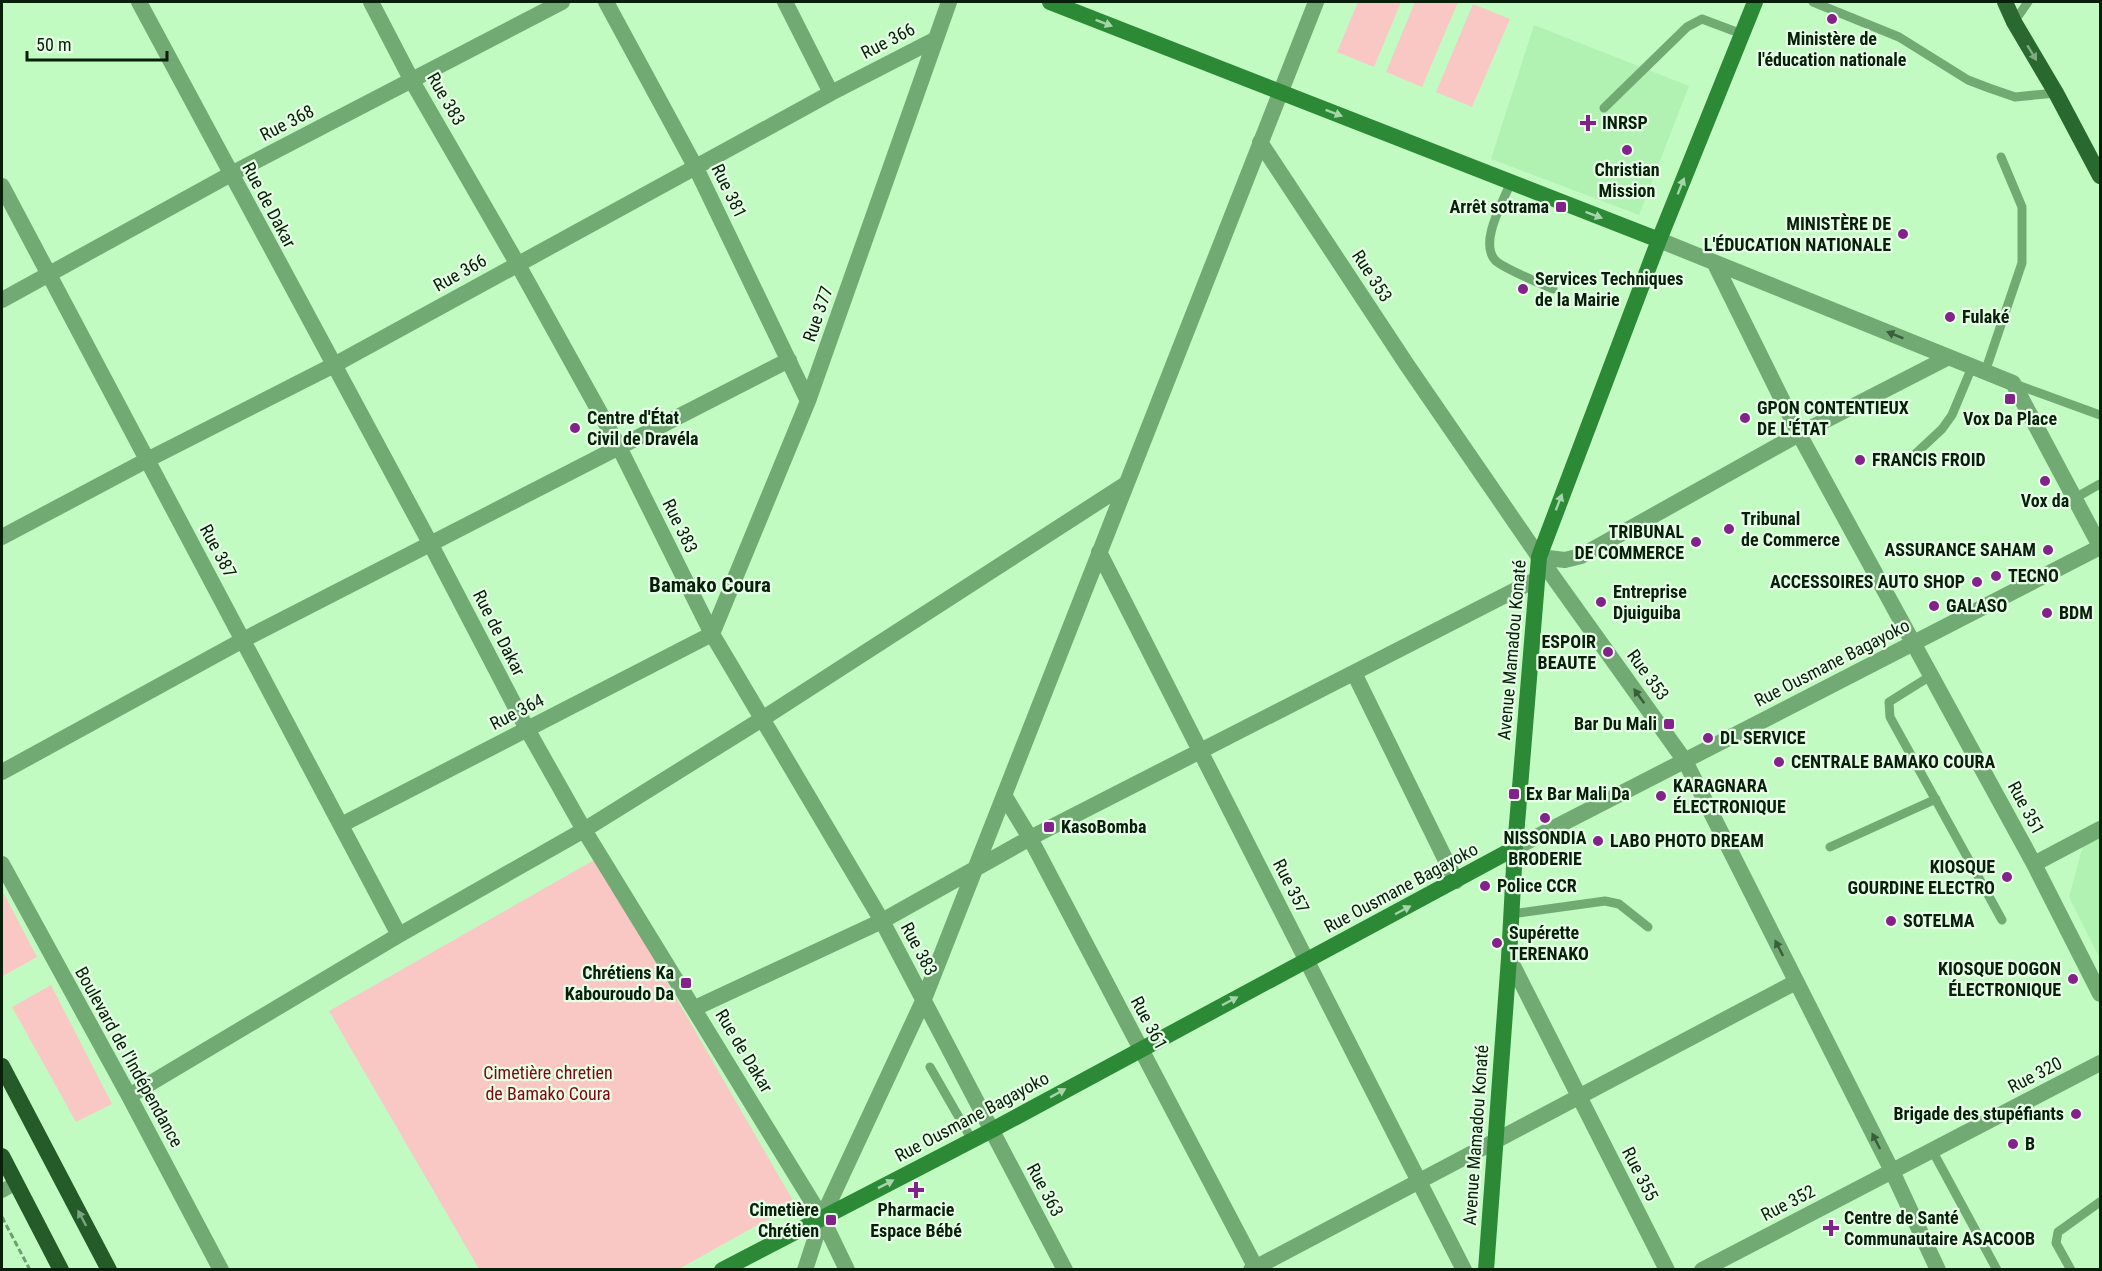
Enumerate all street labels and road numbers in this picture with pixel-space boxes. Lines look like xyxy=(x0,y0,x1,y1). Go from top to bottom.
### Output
street label: Rue 366 xyxy=(857,18,918,63)
street label: Rue 383 xyxy=(423,69,470,129)
street label: Rue 368 xyxy=(256,100,317,145)
street label: Rue de Dakar xyxy=(238,159,301,251)
street label: Rue 381 xyxy=(707,160,751,221)
street label: Rue 353 xyxy=(1348,246,1397,306)
street label: Rue 366 xyxy=(430,249,490,296)
street label: Rue 377 xyxy=(798,283,837,344)
street label: Rue 383 xyxy=(658,495,702,556)
street label: Rue 387 xyxy=(196,520,241,581)
street label: Avenue Mamadou Konaté xyxy=(1493,559,1530,741)
street label: Rue de Dakar xyxy=(469,586,530,680)
street label: Rue Ousmane Bagayoko xyxy=(1751,614,1913,711)
street label: Rue 353 xyxy=(1623,645,1674,704)
street label: Rue 364 xyxy=(486,689,547,734)
street label: Rue 351 xyxy=(2004,777,2049,838)
street label: Rue Ousmane Bagayoko xyxy=(1320,838,1481,937)
street label: Rue 357 xyxy=(1269,855,1314,916)
street label: Rue 383 xyxy=(897,918,942,979)
street label: Boulevard de l'Indépendance xyxy=(71,963,188,1151)
street label: Rue 361 xyxy=(1127,992,1172,1053)
street label: Rue de Dakar xyxy=(711,1005,778,1097)
street label: Avenue Mamadou Konaté xyxy=(1459,1044,1492,1226)
street label: Rue 320 xyxy=(2004,1052,2065,1097)
street label: Rue Ousmane Bagayoko xyxy=(891,1067,1052,1166)
street label: Rue 355 xyxy=(1618,1143,1663,1204)
street label: Rue 363 xyxy=(1023,1159,1068,1220)
street label: Rue 352 xyxy=(1757,1180,1818,1225)

